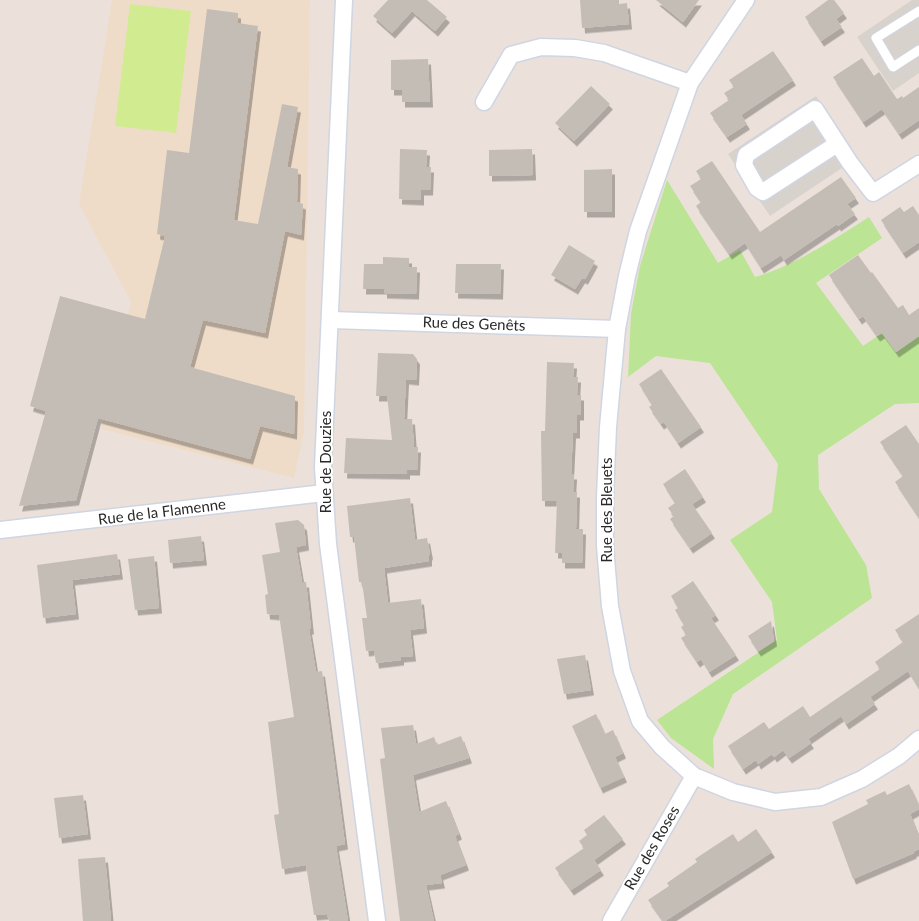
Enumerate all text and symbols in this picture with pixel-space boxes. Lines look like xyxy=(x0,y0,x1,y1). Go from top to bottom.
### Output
street label: Rue des Genêts xyxy=(422,312,526,334)
street label: Rue de Douzies xyxy=(316,411,334,513)
street label: Rue des Bleuets xyxy=(597,458,615,562)
street label: Rue de la Flamenne xyxy=(97,494,227,528)
street label: Rue des Roses xyxy=(620,802,682,893)

